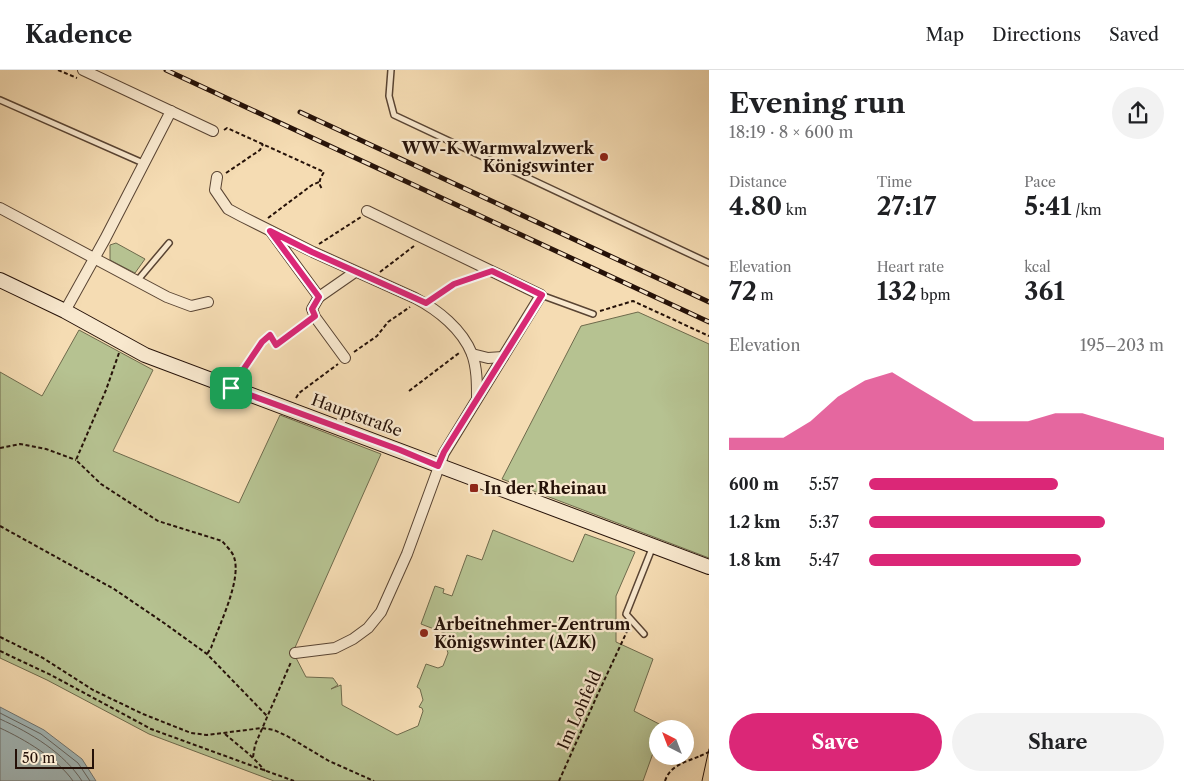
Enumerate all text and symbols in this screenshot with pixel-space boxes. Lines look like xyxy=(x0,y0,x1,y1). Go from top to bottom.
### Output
text: Kadence xyxy=(25,20,132,49)
text: Map xyxy=(925,24,964,46)
text: Directions xyxy=(992,24,1081,46)
text: Saved xyxy=(1109,24,1159,46)
text: Evening run xyxy=(729,86,905,120)
button: share xyxy=(1112,87,1164,139)
text: 18:19 · 8 × 600 m xyxy=(729,122,853,142)
place label: WW-K Warmwalzwerk Königswinter xyxy=(401,138,594,176)
marker: WW-K Warmwalzwerk Königswinter xyxy=(598,151,610,163)
text: Distance xyxy=(729,173,787,191)
text: Time xyxy=(877,173,912,191)
text: Pace xyxy=(1024,173,1056,191)
text: 4.80 xyxy=(729,191,782,222)
text: 27:17 xyxy=(877,191,936,222)
text: 5:41 xyxy=(1024,191,1072,222)
text: km xyxy=(782,201,807,219)
text: /km xyxy=(1072,201,1102,219)
text: Elevation xyxy=(729,258,792,276)
text: Heart rate xyxy=(877,258,944,276)
text: kcal xyxy=(1024,258,1051,276)
text: 72 xyxy=(729,276,757,307)
text: 132 xyxy=(877,276,917,307)
text: 361 xyxy=(1024,276,1065,307)
text: m xyxy=(757,286,774,304)
text: bpm xyxy=(917,286,951,304)
text: Elevation xyxy=(729,335,800,355)
text: 195–203 m xyxy=(1080,335,1164,355)
pin xyxy=(210,367,252,409)
icon: arrive xyxy=(217,374,245,402)
street label: Hauptstraße xyxy=(309,389,405,441)
text: 600 m xyxy=(729,474,779,494)
text: 5:57 xyxy=(809,474,839,494)
place label: In der Rheinau xyxy=(484,478,607,498)
marker: In der Rheinau xyxy=(468,482,480,494)
text: 1.2 km xyxy=(729,512,781,532)
text: 5:37 xyxy=(809,512,839,532)
text: 1.8 km xyxy=(729,550,781,570)
text: 5:47 xyxy=(809,550,839,570)
place label: Arbeitnehmer-Zentrum Königswinter (AZK) xyxy=(433,614,631,652)
marker: Arbeitnehmer-Zentrum Königswinter (AZK) xyxy=(418,627,430,639)
street label: Im Lohfeld xyxy=(553,667,605,753)
button: Save xyxy=(729,713,942,771)
button: Share xyxy=(952,713,1164,771)
north arrow xyxy=(649,720,694,765)
map controls xyxy=(649,720,694,765)
scale bar xyxy=(15,746,94,769)
text: 50 m xyxy=(22,749,55,767)

